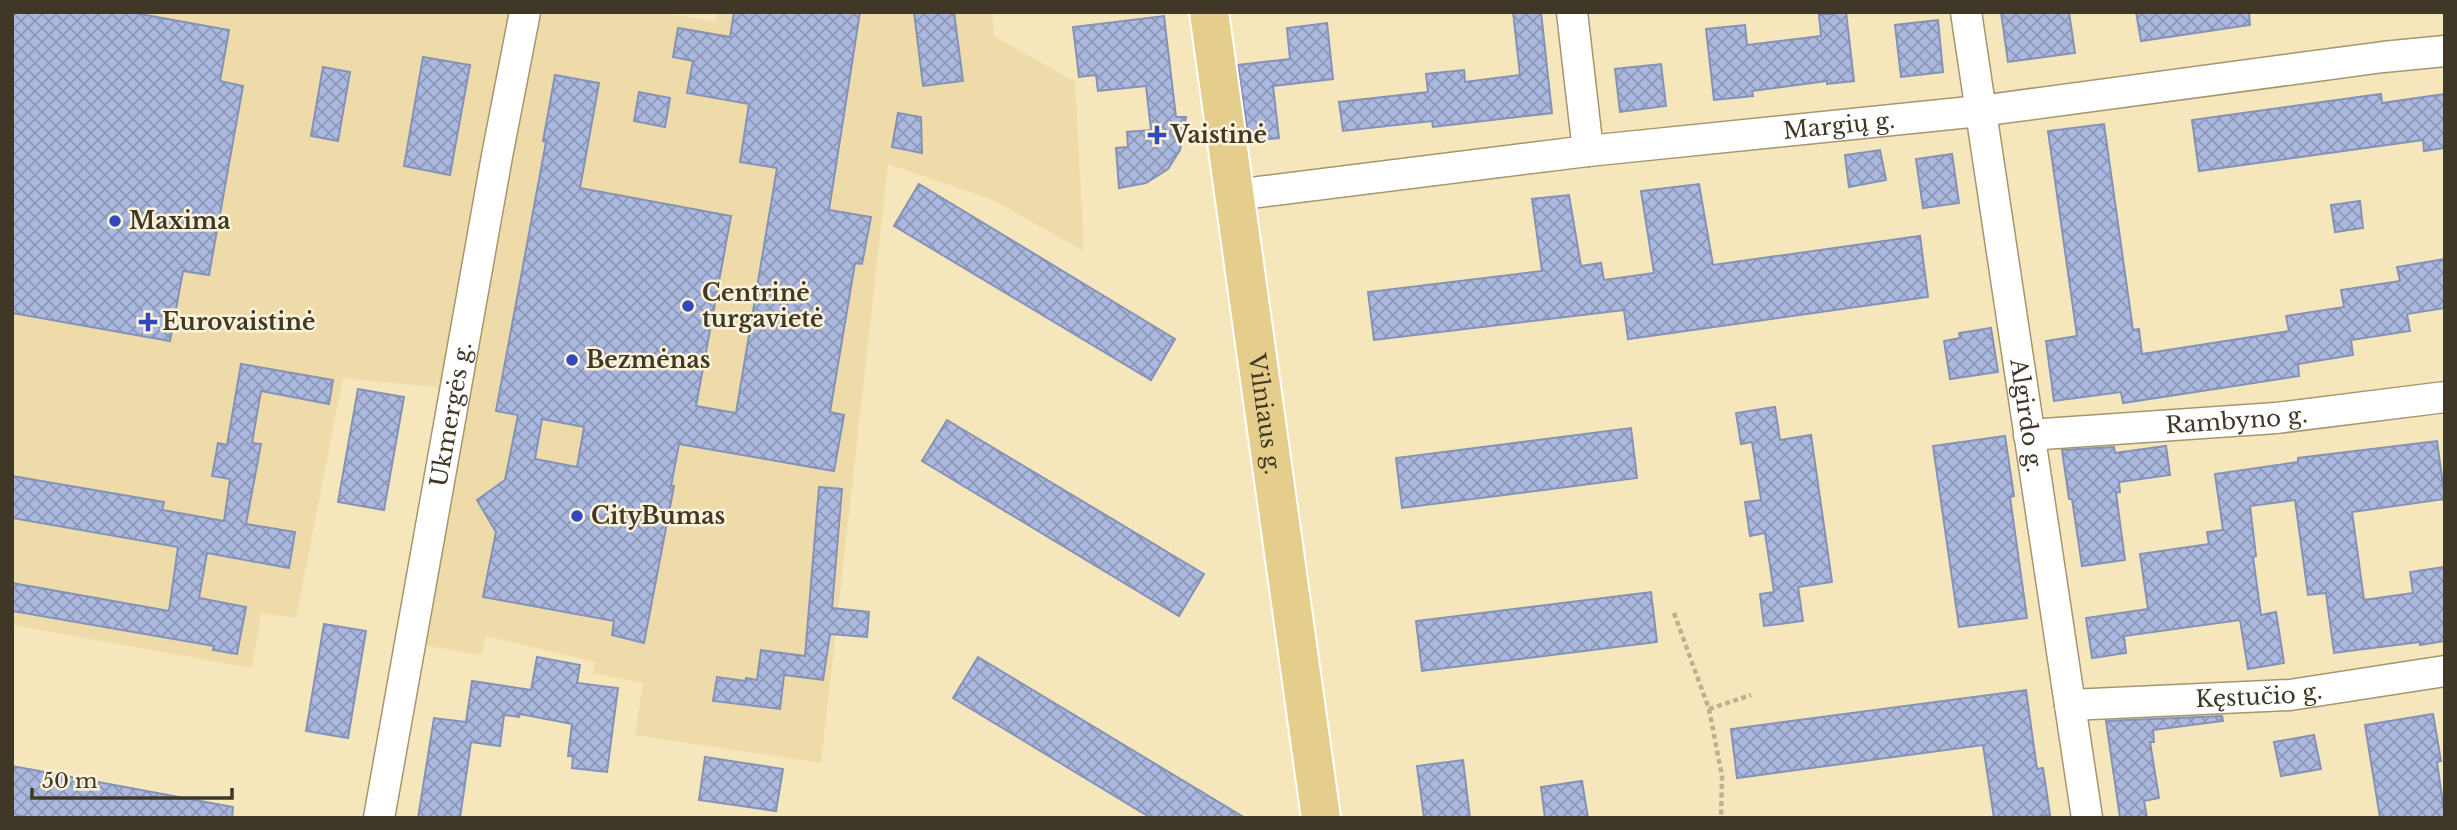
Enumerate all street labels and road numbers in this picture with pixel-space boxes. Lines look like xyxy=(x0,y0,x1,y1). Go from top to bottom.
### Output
street label: Margių g. xyxy=(1782,106,1896,145)
street label: Ukmergės g. xyxy=(424,340,478,489)
street label: Vilniaus g. xyxy=(1242,351,1287,476)
street label: Algirdo g. xyxy=(2004,356,2049,474)
street label: Rambyno g. xyxy=(2165,400,2309,440)
street label: Kęstučio g. xyxy=(2195,676,2324,713)

